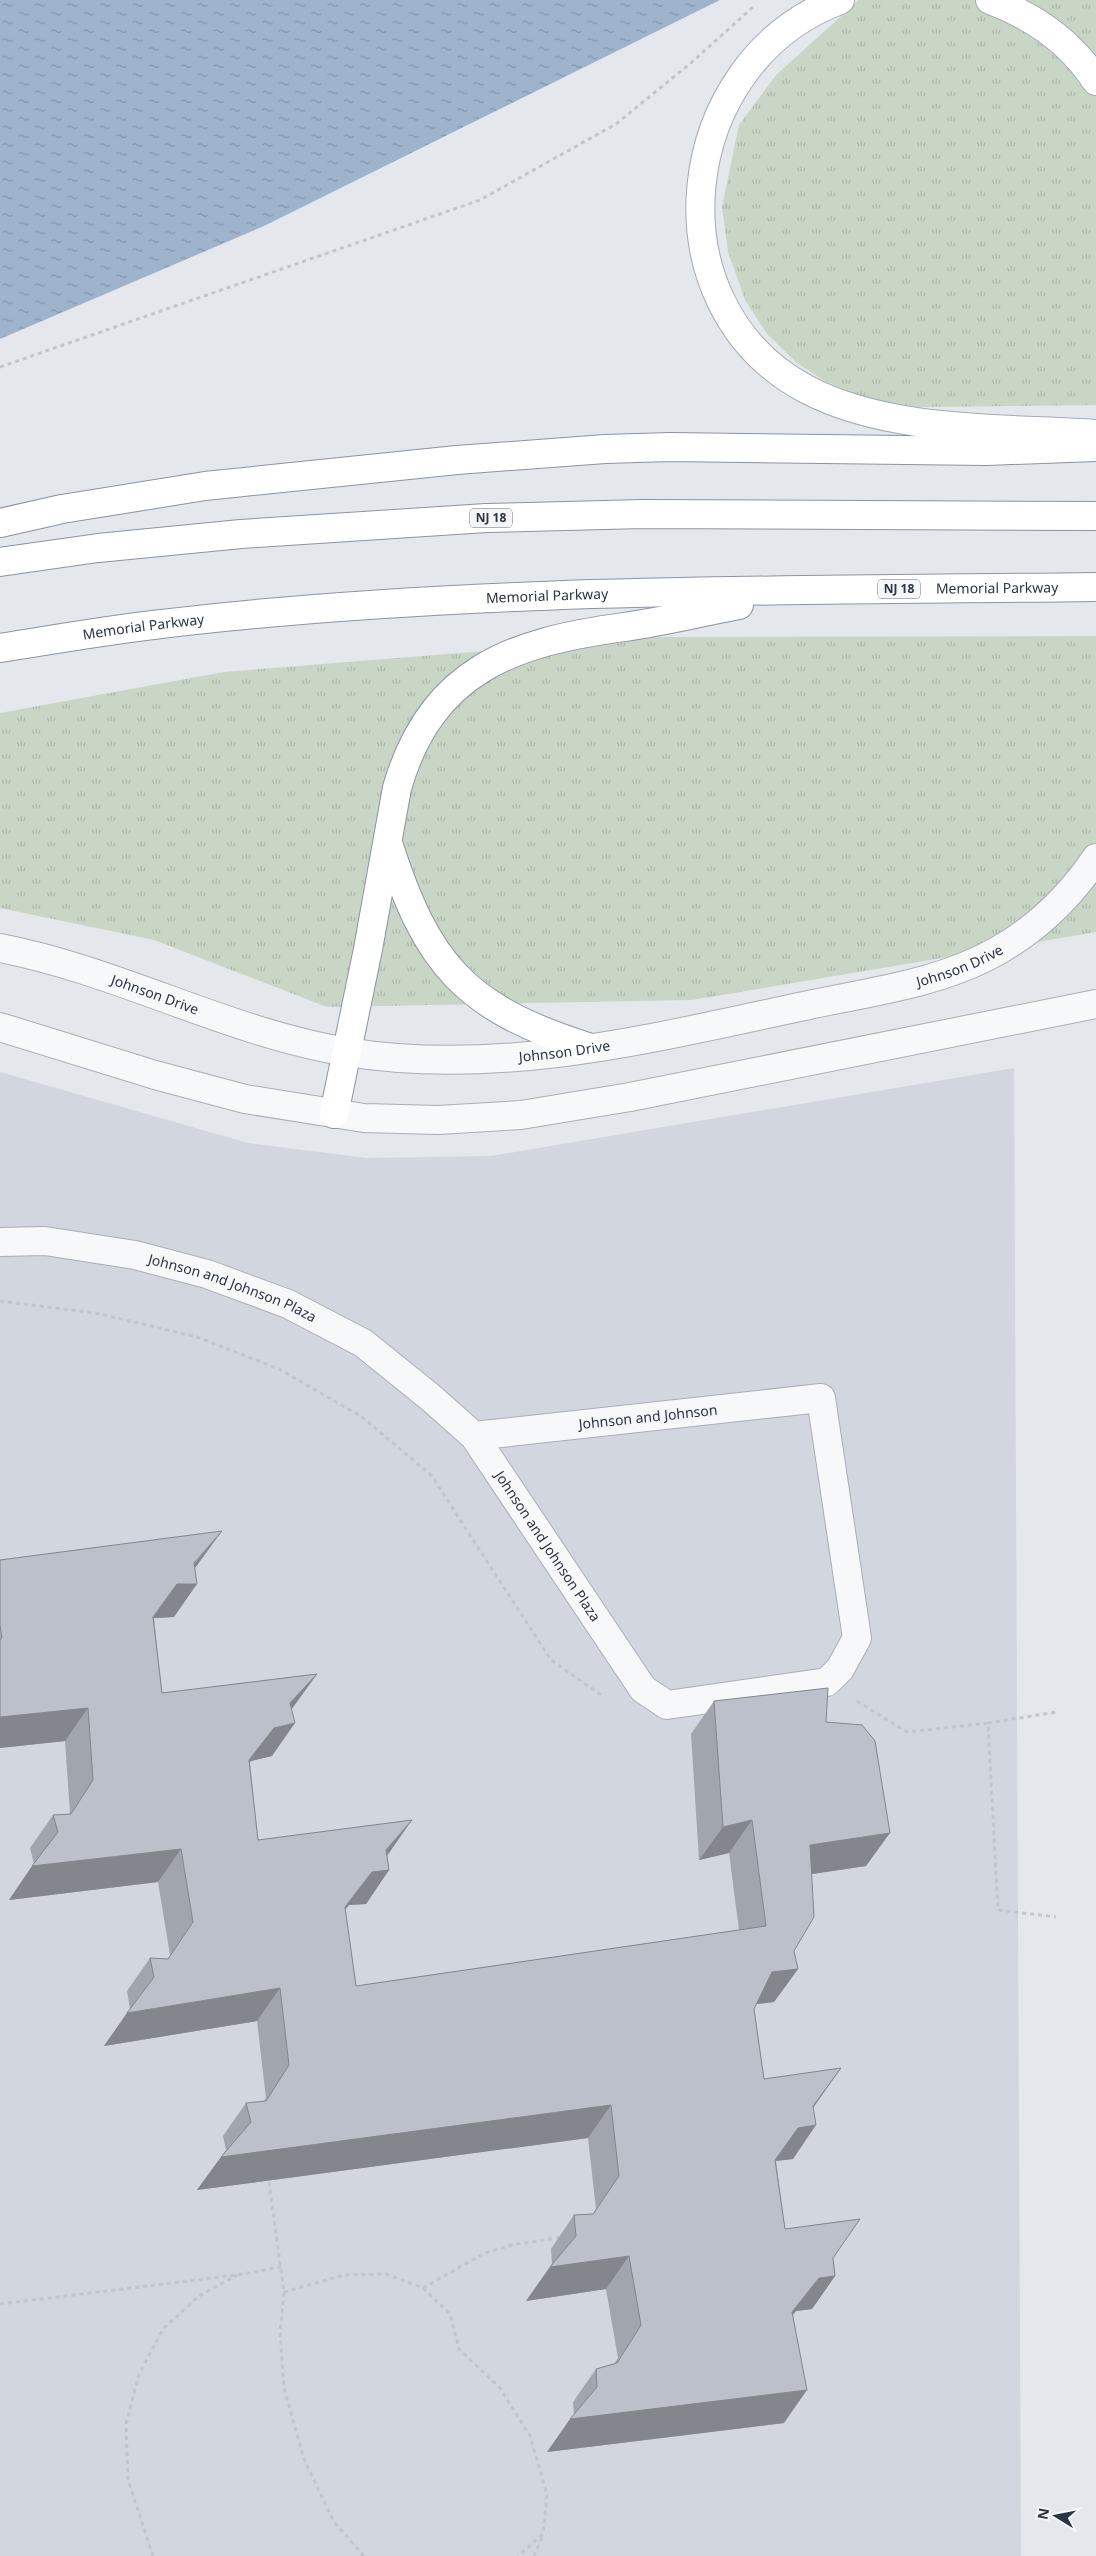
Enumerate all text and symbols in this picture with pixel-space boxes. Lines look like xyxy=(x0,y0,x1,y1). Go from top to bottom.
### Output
road number: NJ 18 xyxy=(470,508,512,528)
street label: Memorial Parkway xyxy=(936,577,1059,598)
road number: NJ 18 xyxy=(878,580,920,598)
street label: Memorial Parkway xyxy=(485,584,609,607)
street label: Memorial Parkway xyxy=(81,609,206,644)
street label: Johnson Drive xyxy=(912,940,1006,991)
street label: Johnson Drive xyxy=(107,969,202,1019)
street label: Johnson Drive xyxy=(516,1035,611,1066)
street label: Johnson and Johnson Plaza xyxy=(144,1248,320,1326)
street label: Johnson and Johnson xyxy=(576,1400,718,1433)
street label: Johnson and Johnson Plaza xyxy=(490,1465,605,1625)
north arrow xyxy=(1031,2491,1081,2541)
text: N xyxy=(1032,2506,1053,2521)

